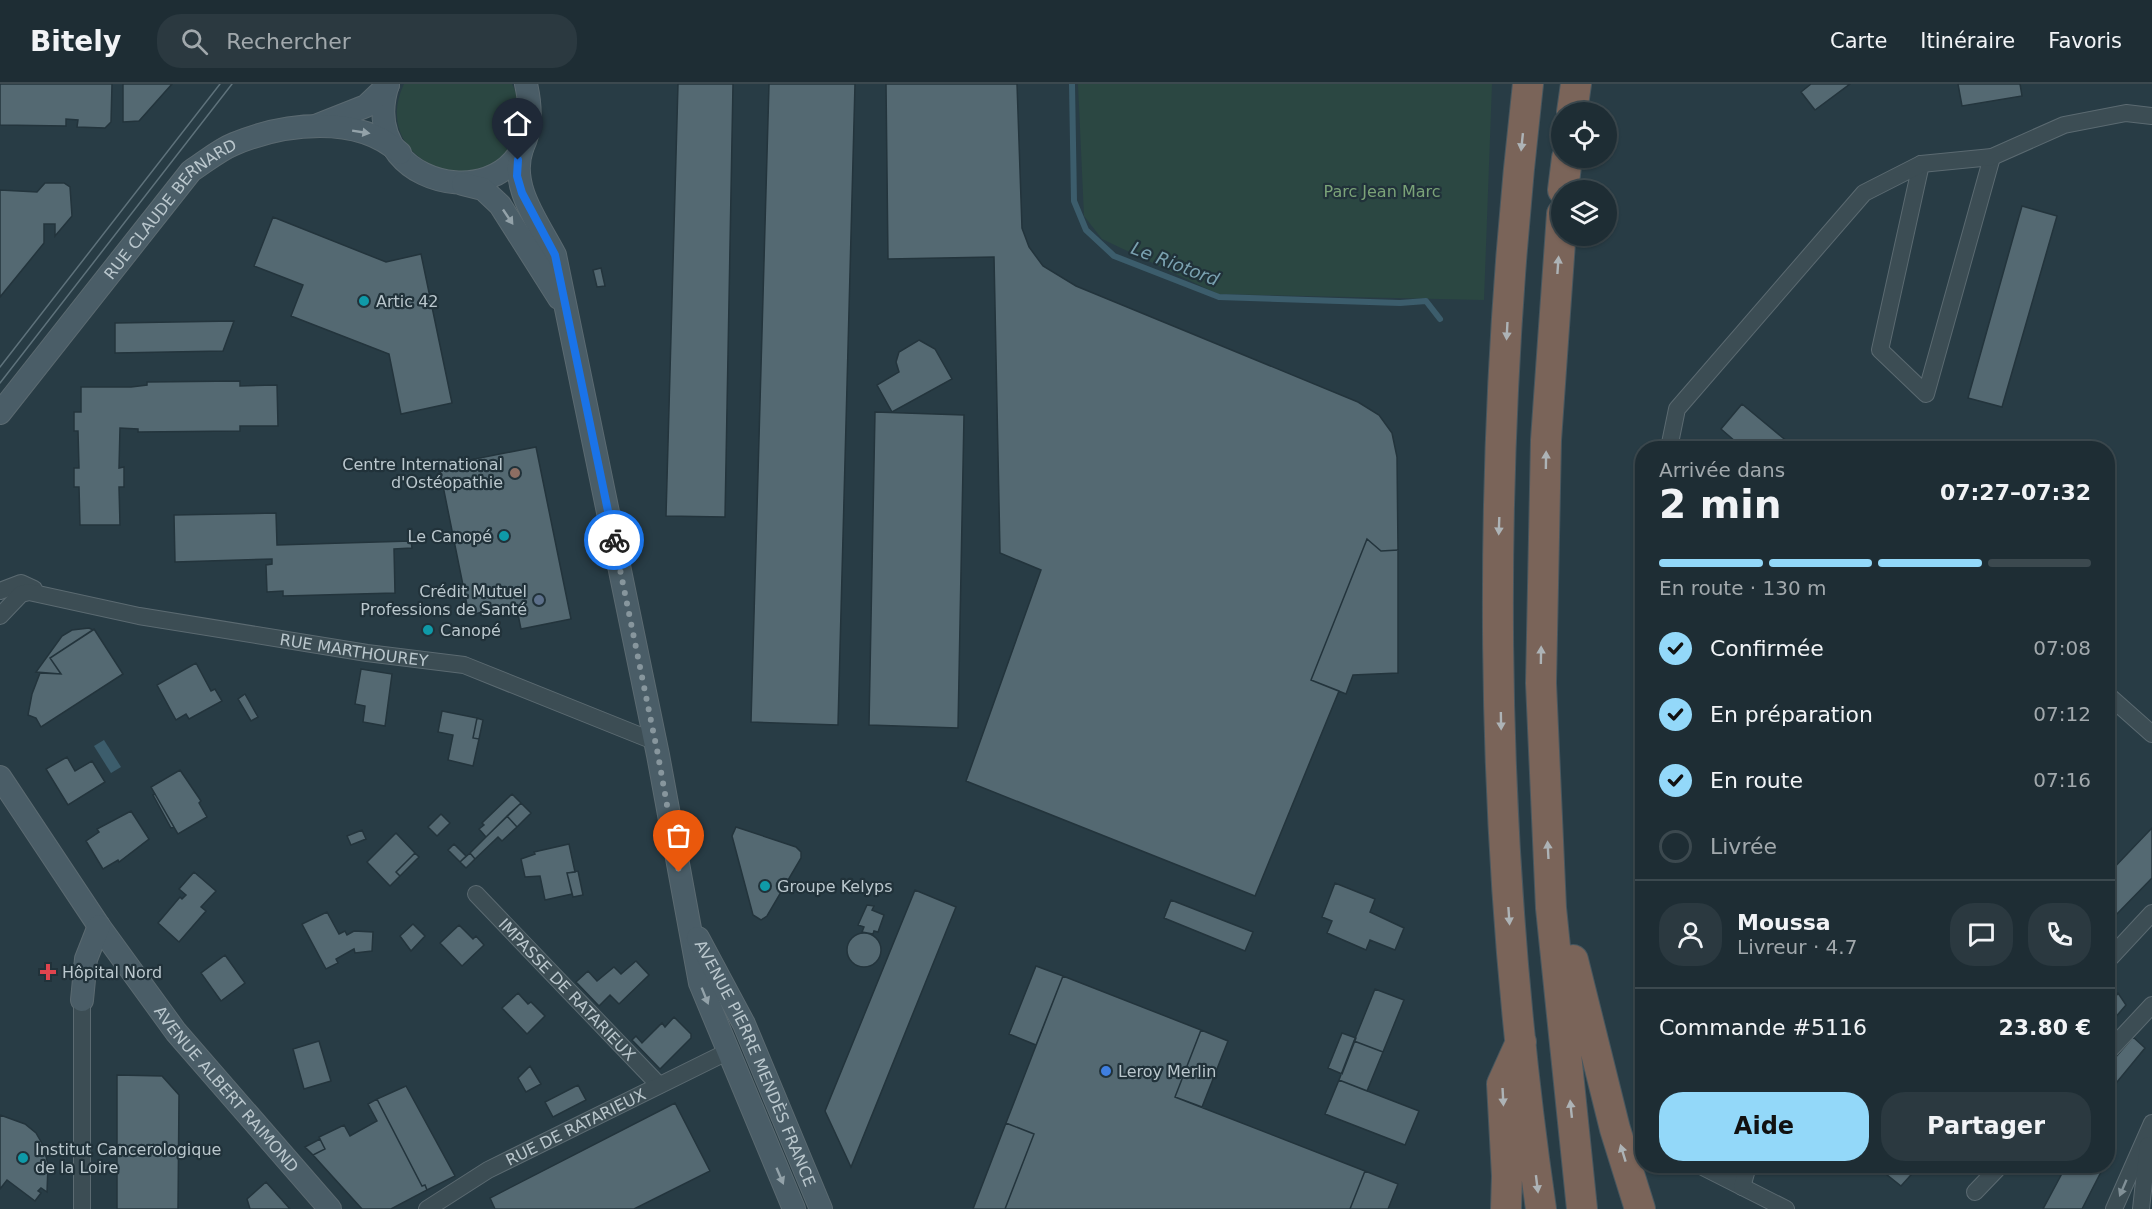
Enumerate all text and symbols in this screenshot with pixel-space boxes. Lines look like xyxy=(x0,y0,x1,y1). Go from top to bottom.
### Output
search box xyxy=(157,14,577,68)
text: Bitely xyxy=(30,25,121,58)
icon: search xyxy=(178,25,211,58)
text: Rechercher xyxy=(226,29,351,54)
text: Carte xyxy=(1830,29,1887,53)
text: Itinéraire xyxy=(1920,29,2015,53)
text: Favoris xyxy=(2048,29,2122,53)
pin xyxy=(492,98,543,160)
map controls xyxy=(1551,102,1617,246)
button: locate xyxy=(1551,102,1617,168)
icon: home xyxy=(501,107,534,140)
one-way arrow xyxy=(352,128,371,137)
one-way arrow xyxy=(1517,133,1527,152)
street label: RUE CLAUDE BERNARD xyxy=(100,135,240,283)
button: layers xyxy=(1551,180,1617,246)
park label: Parc Jean Marc xyxy=(1323,182,1441,201)
one-way arrow xyxy=(502,209,513,225)
water label: Le Riotord xyxy=(1128,237,1223,290)
one-way arrow xyxy=(1553,256,1563,275)
place label: Artic 42 xyxy=(376,292,438,311)
marker: Artic 42 xyxy=(357,294,371,308)
one-way arrow xyxy=(1503,322,1512,341)
one-way arrow xyxy=(1541,450,1550,469)
place label: Centre International d'Ostéopathie xyxy=(342,455,503,492)
text: Arrivée dans xyxy=(1659,458,1785,482)
marker: Centre International d'Ostéopathie xyxy=(508,466,522,480)
text: 07:27–07:32 xyxy=(1940,480,2091,505)
text: 2 min xyxy=(1659,482,1781,527)
courier xyxy=(584,510,644,570)
one-way arrow xyxy=(1495,516,1504,535)
icon: bike xyxy=(598,524,631,557)
place label: Le Canopé xyxy=(408,527,492,546)
marker: Le Canopé xyxy=(497,529,511,543)
text: En route · 130 m xyxy=(1659,576,1827,600)
place label: Crédit Mutuel Professions de Santé xyxy=(360,582,527,619)
marker: Crédit Mutuel Professions de Santé xyxy=(532,593,546,607)
place label: Canopé xyxy=(440,621,501,640)
marker: Canopé xyxy=(421,623,435,637)
street label: RUE MARTHOUREY xyxy=(278,630,430,671)
icon: check xyxy=(1659,632,1692,665)
text: Confirmée xyxy=(1710,636,1824,661)
text: 07:08 xyxy=(2033,636,2091,660)
one-way arrow xyxy=(1537,645,1546,664)
icon: check xyxy=(1659,698,1692,731)
text: En préparation xyxy=(1710,702,1873,727)
text: 07:12 xyxy=(2033,702,2091,726)
one-way arrow xyxy=(1496,711,1505,730)
icon: check xyxy=(1659,764,1692,797)
text: En route xyxy=(1710,768,1803,793)
text: 07:16 xyxy=(2033,768,2091,792)
pin xyxy=(653,810,704,872)
icon: bag xyxy=(662,819,695,852)
text: Livrée xyxy=(1710,834,1777,859)
one-way arrow xyxy=(1544,840,1553,859)
place label: Groupe Kelyps xyxy=(777,877,893,896)
marker: Groupe Kelyps xyxy=(758,879,772,893)
button: person xyxy=(1659,903,1722,966)
button: chat xyxy=(1950,903,2013,966)
button: phone xyxy=(2028,903,2091,966)
one-way arrow xyxy=(1504,906,1514,925)
text: Moussa xyxy=(1737,910,1831,935)
street label: IMPASSE DE RATARIEUX xyxy=(495,915,639,1065)
text: Livreur · 4.7 xyxy=(1737,935,1857,959)
street label: AVENUE PIERRE MENDÈS FRANCE xyxy=(691,937,820,1190)
marker: Hôpital Nord xyxy=(39,963,57,981)
place label: Hôpital Nord xyxy=(62,963,162,982)
one-way arrow xyxy=(700,987,710,1005)
street label: AVENUE ALBERT RAIMOND xyxy=(150,1002,302,1176)
text: Commande #5116 xyxy=(1659,1015,1867,1040)
text: 23.80 € xyxy=(1998,1015,2091,1040)
place label: Leroy Merlin xyxy=(1118,1062,1216,1081)
marker: Leroy Merlin xyxy=(1099,1064,1113,1078)
street label: RUE DE RATARIEUX xyxy=(503,1085,649,1170)
one-way arrow xyxy=(1498,1087,1507,1106)
button: Aide xyxy=(1659,1092,1869,1161)
button: Partager xyxy=(1881,1092,2091,1161)
one-way arrow xyxy=(1566,1100,1576,1119)
place label: Institut Cancerologique de la Loire xyxy=(35,1140,221,1177)
one-way arrow xyxy=(1618,1144,1627,1162)
marker: Institut Cancerologique de la Loire xyxy=(16,1151,30,1165)
one-way arrow xyxy=(775,1167,785,1185)
one-way arrow xyxy=(1532,1174,1542,1193)
one-way arrow xyxy=(2118,1179,2127,1197)

